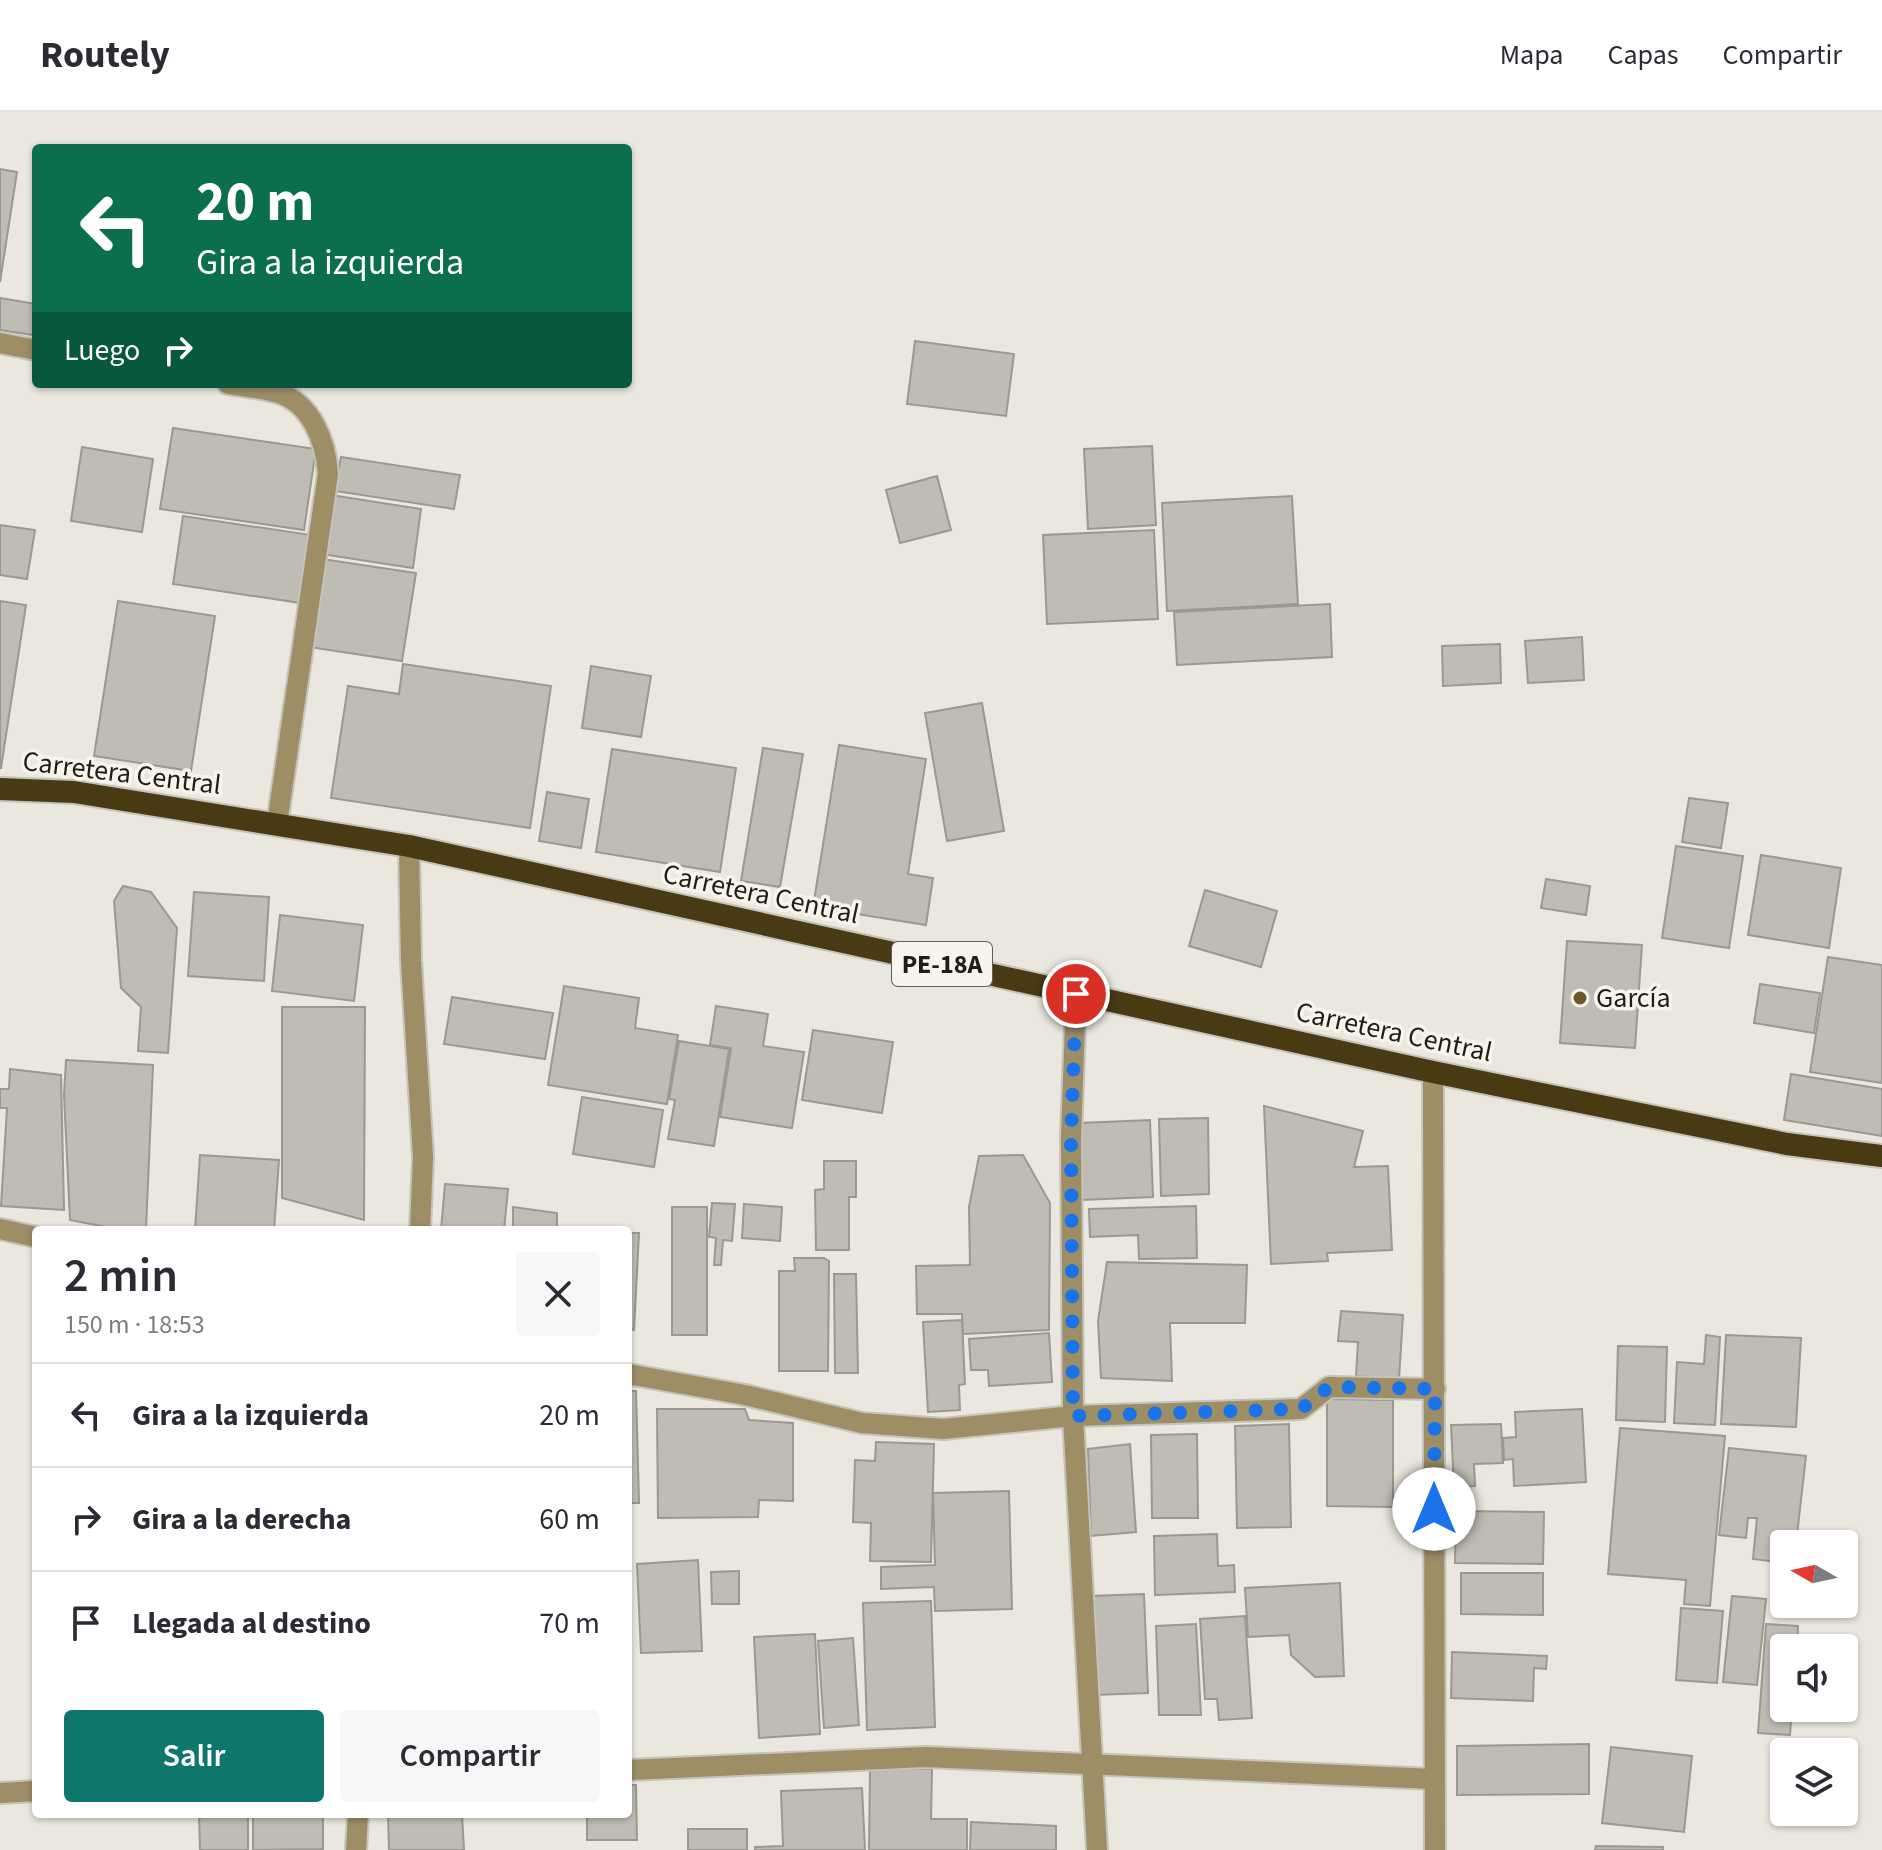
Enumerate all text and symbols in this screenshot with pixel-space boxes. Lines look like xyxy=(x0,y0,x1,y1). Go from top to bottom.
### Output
text: Routely xyxy=(40,28,170,82)
text: Mapa xyxy=(1500,35,1563,75)
text: Capas xyxy=(1607,35,1679,75)
text: Compartir xyxy=(1723,35,1842,75)
text: 20 m xyxy=(196,163,314,242)
icon: left xyxy=(64,176,168,280)
text: Gira a la izquierda xyxy=(196,237,464,288)
icon: right xyxy=(156,328,200,372)
text: Luego xyxy=(64,329,140,372)
street label: Carretera Central xyxy=(21,741,223,805)
street label: Carretera Central xyxy=(659,854,863,934)
road number: PE-18A xyxy=(892,942,992,986)
pin xyxy=(1042,960,1110,1028)
icon: arrive xyxy=(1054,972,1098,1016)
place label: García xyxy=(1596,978,1671,1018)
marker: García xyxy=(1571,989,1589,1007)
street label: Carretera Central xyxy=(1292,992,1496,1072)
text: 2 min xyxy=(64,1242,178,1310)
button: close xyxy=(516,1252,600,1336)
text: 150 m · 18:53 xyxy=(64,1306,205,1343)
icon: left xyxy=(64,1393,108,1437)
text: Gira a la izquierda xyxy=(132,1394,369,1437)
text: 20 m xyxy=(539,1394,600,1437)
position arrow xyxy=(1392,1467,1476,1551)
icon: right xyxy=(64,1497,108,1541)
text: Gira a la derecha xyxy=(132,1498,351,1541)
text: 60 m xyxy=(539,1498,600,1541)
north arrow xyxy=(1770,1530,1858,1618)
map controls xyxy=(1770,1530,1858,1826)
icon: arrive xyxy=(64,1601,108,1645)
text: Llegada al destino xyxy=(132,1602,371,1645)
text: 70 m xyxy=(539,1602,600,1645)
button: sound xyxy=(1770,1634,1858,1722)
button: Salir xyxy=(64,1710,324,1802)
button: Compartir xyxy=(340,1710,600,1802)
button: layers xyxy=(1770,1738,1858,1826)

